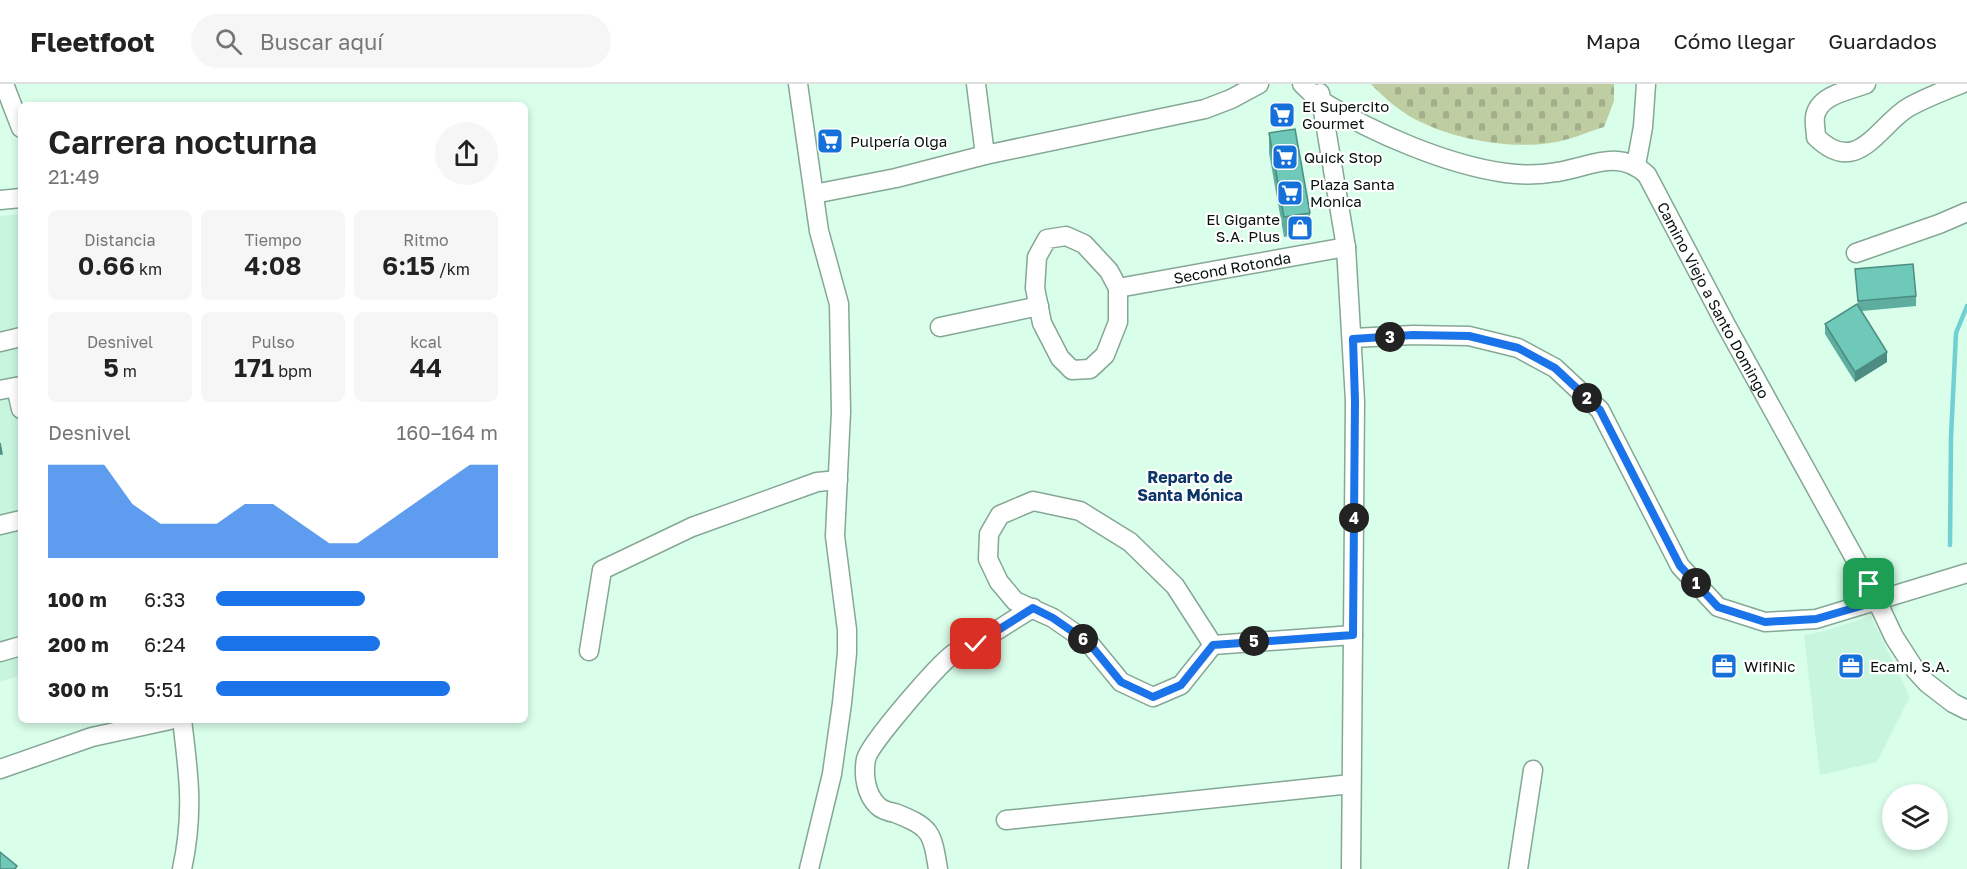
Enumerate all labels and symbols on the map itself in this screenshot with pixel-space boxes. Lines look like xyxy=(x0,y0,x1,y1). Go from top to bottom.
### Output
place label: El Supercito Gourmet xyxy=(1302,97,1389,132)
supermarket icon: El Supercito Gourmet xyxy=(1267,100,1297,130)
supermarket icon: Pulpería Olga xyxy=(815,126,845,156)
place label: Pulpería Olga xyxy=(850,132,947,150)
supermarket icon: Quick Stop xyxy=(1270,142,1300,172)
place label: Quick Stop xyxy=(1304,148,1382,166)
place label: Plaza Santa Monica xyxy=(1310,175,1395,210)
supermarket icon: Plaza Santa Monica xyxy=(1275,178,1305,208)
street label: Camino Viejo a Santo Domingo xyxy=(1654,199,1774,401)
place label: El Gigante S.A. Plus xyxy=(1206,210,1280,245)
shop icon: El Gigante S.A. Plus xyxy=(1285,213,1315,243)
street label: Second Rotonda xyxy=(1172,248,1292,287)
pin: 3 xyxy=(1375,322,1405,352)
pin: 2 xyxy=(1572,383,1602,413)
district label: Reparto de Santa Mónica xyxy=(1137,467,1243,505)
pin: 4 xyxy=(1339,503,1369,533)
pin xyxy=(1843,558,1894,609)
pin: 1 xyxy=(1681,568,1711,598)
pin xyxy=(950,618,1001,669)
pin: 6 xyxy=(1068,624,1098,654)
pin: 5 xyxy=(1239,626,1269,656)
office icon: WifiNic xyxy=(1709,651,1739,681)
office icon: Ecami, S.A. xyxy=(1836,651,1866,681)
place label: WifiNic xyxy=(1744,657,1796,675)
place label: Ecami, S.A. xyxy=(1870,657,1950,675)

